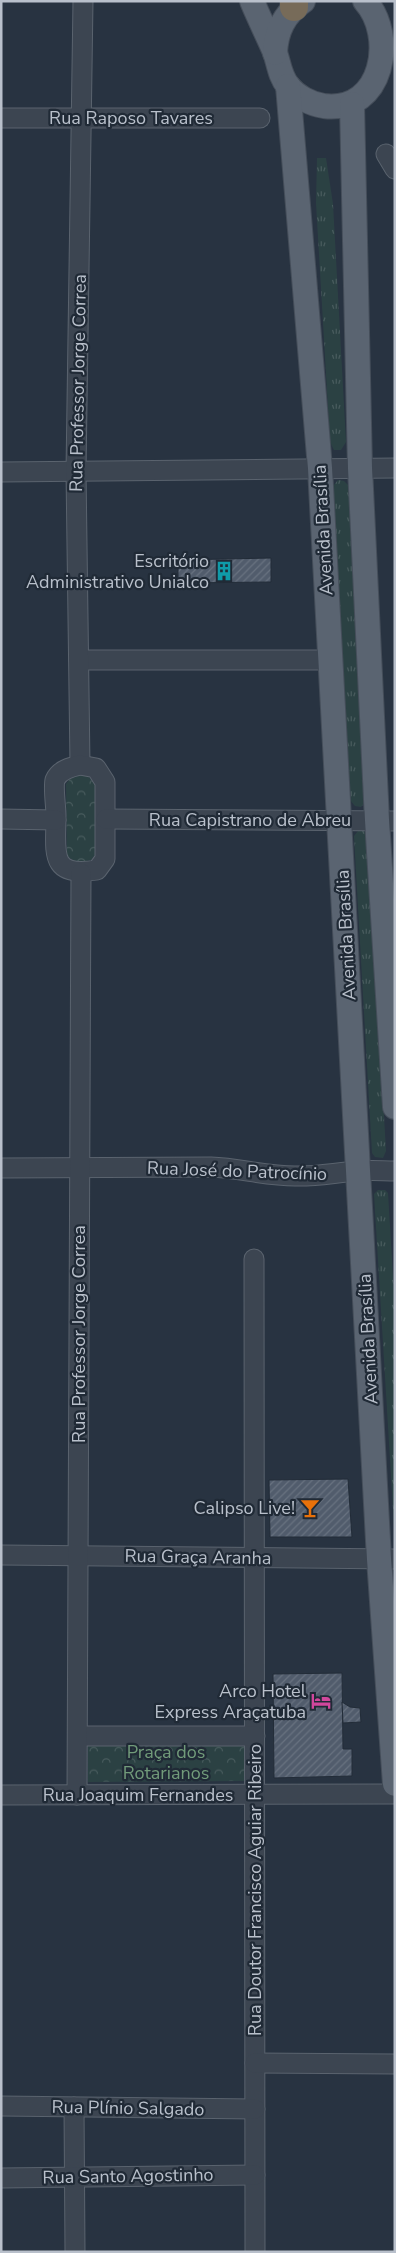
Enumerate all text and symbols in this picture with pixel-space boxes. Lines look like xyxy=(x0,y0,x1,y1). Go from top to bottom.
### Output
street label: Rua Raposo Tavares xyxy=(49,106,213,130)
street label: Rua Professor Jorge Correa xyxy=(64,274,92,492)
street label: Avenida Brasília xyxy=(308,464,338,596)
place label: Escritório Administrativo Unialco xyxy=(26,549,209,594)
building icon: Escritório Administrativo Unialco xyxy=(213,560,235,582)
street label: Rua Capistrano de Abreu xyxy=(149,808,351,832)
street label: Avenida Brasília xyxy=(331,869,361,1001)
street label: Rua José do Patrocínio xyxy=(147,1156,327,1186)
street label: Rua Professor Jorge Correa xyxy=(67,1225,91,1443)
street label: Avenida Brasília xyxy=(353,1273,383,1405)
place label: Calipso Live! xyxy=(194,1496,295,1520)
bar icon: Calipso Live! xyxy=(299,1497,321,1519)
street label: Rua Graça Aranha xyxy=(124,1544,272,1570)
place label: Arco Hotel Express Araçatuba xyxy=(154,1679,307,1724)
hotel icon: Arco Hotel Express Araçatuba xyxy=(310,1690,332,1712)
park label: Praça dos Rotarianos xyxy=(123,1740,209,1785)
street label: Rua Doutor Francisco Aguiar Ribeiro xyxy=(243,1744,267,2036)
street label: Rua Joaquim Fernandes xyxy=(43,1783,233,1807)
street label: Rua Plínio Salgado xyxy=(51,2095,205,2121)
street label: Rua Santo Agostinho xyxy=(42,2163,214,2189)

